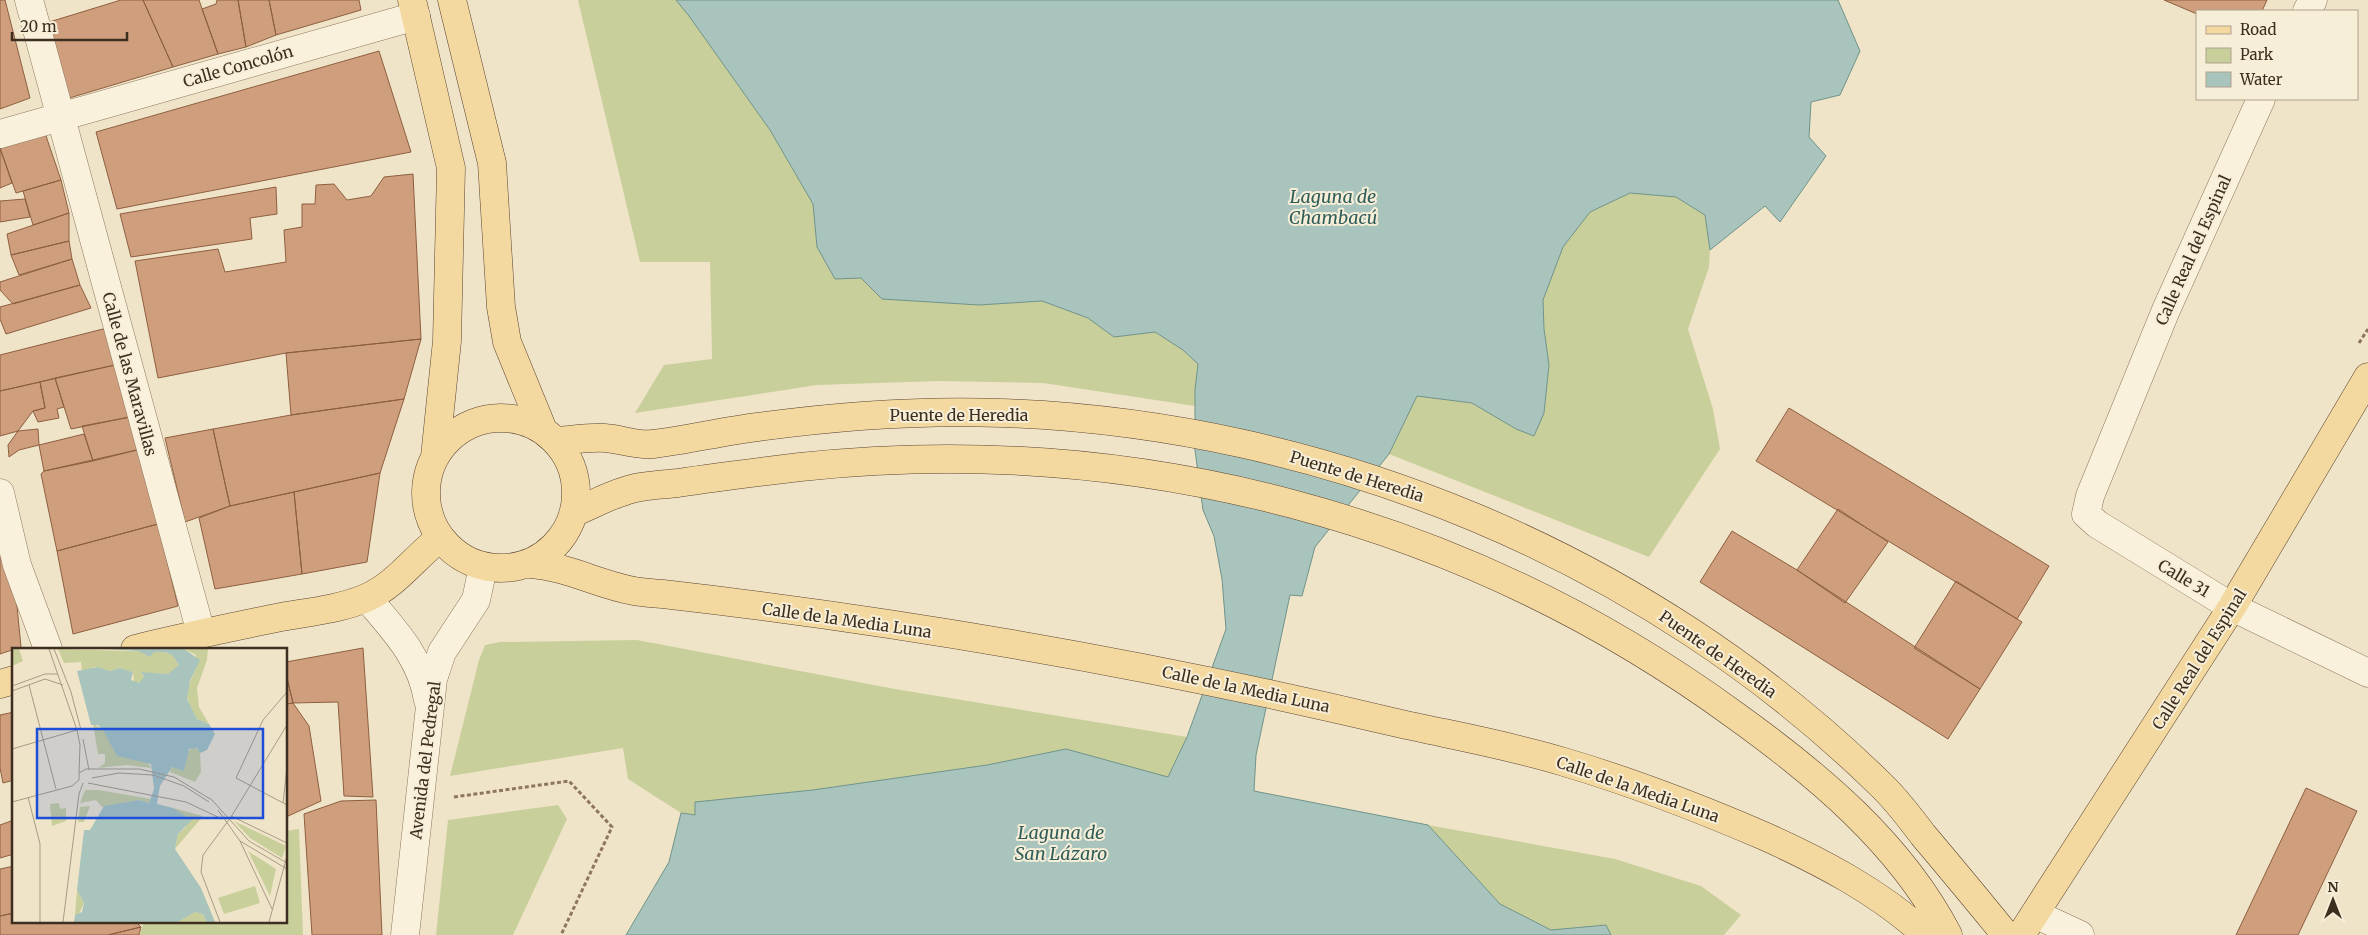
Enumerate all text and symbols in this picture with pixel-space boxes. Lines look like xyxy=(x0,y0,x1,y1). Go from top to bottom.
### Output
scale bar xyxy=(12,10,128,42)
legend xyxy=(2196,10,2358,100)
text: 20 m xyxy=(20,17,57,36)
text: Road xyxy=(2240,20,2276,39)
street label: Calle Concolón xyxy=(181,41,296,91)
text: Park xyxy=(2240,45,2274,64)
text: Water xyxy=(2239,70,2283,89)
street label: Calle Real del Espinal xyxy=(2151,172,2235,328)
water label: Laguna de Chambacú xyxy=(1289,185,1377,229)
street label: Calle de las Maravillas xyxy=(98,290,162,458)
street label: Puente de Heredia xyxy=(890,405,1029,425)
street label: Puente de Heredia xyxy=(1288,446,1427,506)
street label: Calle 31 xyxy=(2154,555,2214,601)
street label: Calle Real del Espinal xyxy=(2148,585,2251,733)
street label: Calle de la Media Luna xyxy=(761,598,933,642)
street label: Puente de Heredia xyxy=(1655,606,1781,702)
inset map xyxy=(12,648,288,922)
street label: Calle de la Media Luna xyxy=(1160,661,1332,717)
street label: Avenida del Pedregal xyxy=(405,680,445,841)
street label: Calle de la Media Luna xyxy=(1554,752,1722,826)
water label: Laguna de San Lázaro xyxy=(1015,821,1107,865)
north arrow xyxy=(2308,875,2358,925)
text: N xyxy=(2327,878,2339,896)

